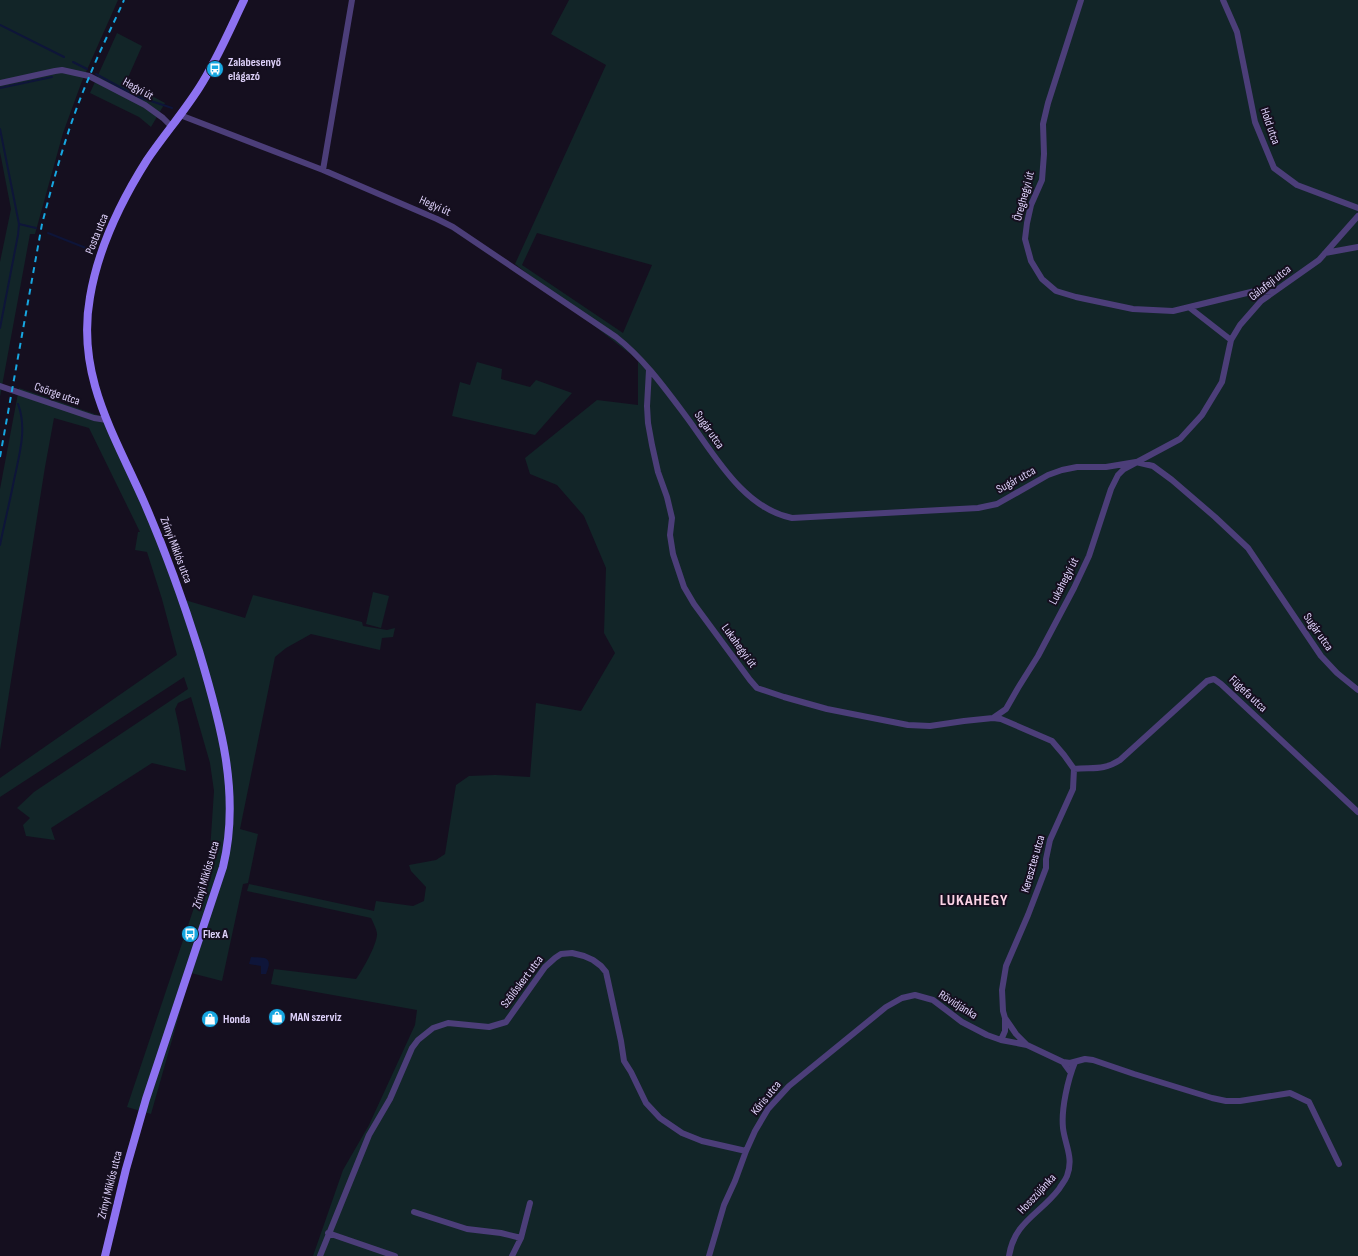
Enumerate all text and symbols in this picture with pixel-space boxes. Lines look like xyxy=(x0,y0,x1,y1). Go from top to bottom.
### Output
place label: Zalabesenyő elágazó xyxy=(228,55,281,84)
bus stop icon: Zalabesenyő elágazó xyxy=(205,59,225,79)
street label: Hegyi út xyxy=(120,74,156,104)
street label: Hold utca xyxy=(1257,106,1283,147)
street label: Öreghegyi út xyxy=(1010,169,1038,222)
street label: Hegyi út xyxy=(417,192,453,220)
street label: Posta utca xyxy=(82,211,112,256)
street label: Gálafeji utca xyxy=(1246,262,1294,304)
street label: Csörge utca xyxy=(32,379,82,409)
street label: Sugár utca xyxy=(691,408,728,452)
street label: Sugár utca xyxy=(994,463,1039,497)
street label: Zrínyi Miklós utca xyxy=(157,515,196,586)
street label: Lukahegyi út xyxy=(1046,555,1082,607)
street label: Sugár utca xyxy=(1300,610,1337,654)
street label: Lukahegyi út xyxy=(718,621,760,671)
street label: Fügefa utca xyxy=(1226,673,1271,716)
street label: Keresztes utca xyxy=(1018,833,1048,894)
street label: Zrínyi Miklós utca xyxy=(189,839,223,911)
district label: LUKAHEGY xyxy=(940,891,1008,910)
bus stop icon: Flex A xyxy=(180,924,200,944)
place label: Flex A xyxy=(203,927,228,942)
street label: Szőlőskert utca xyxy=(497,952,547,1011)
street label: Rövidjánka xyxy=(936,987,981,1023)
shop icon: MAN szerviz xyxy=(267,1007,287,1027)
shop icon: Honda xyxy=(200,1009,220,1029)
place label: MAN szerviz xyxy=(290,1010,342,1025)
place label: Honda xyxy=(223,1012,250,1027)
street label: Kőris utca xyxy=(748,1077,785,1118)
street label: Zrínyi Miklós utca xyxy=(94,1149,126,1221)
street label: Hosszújánka xyxy=(1015,1170,1060,1217)

